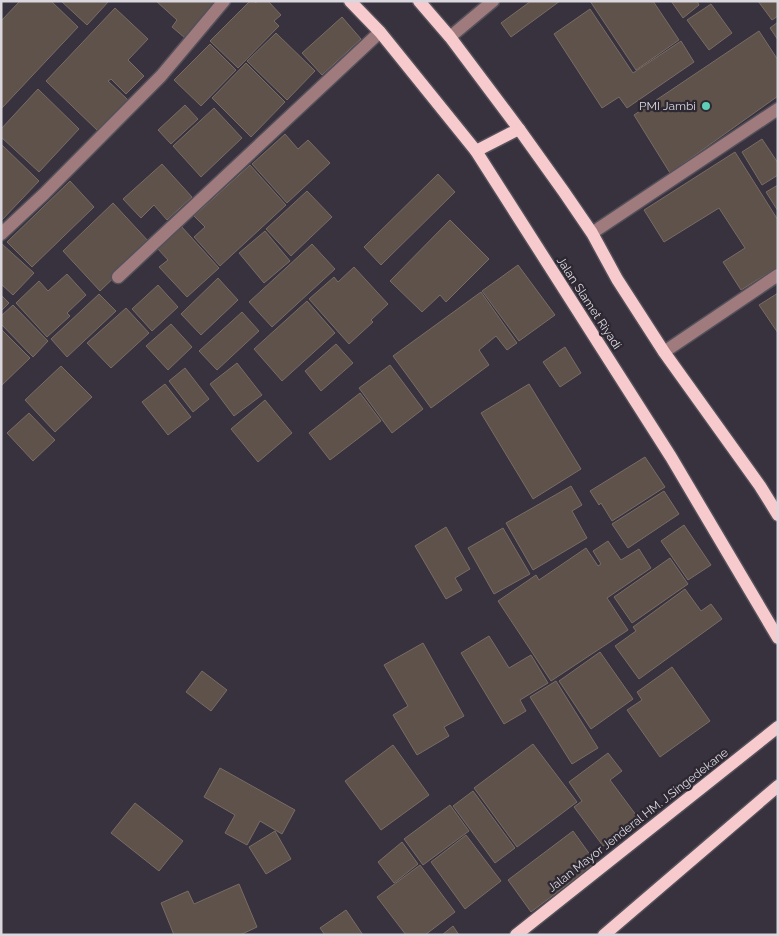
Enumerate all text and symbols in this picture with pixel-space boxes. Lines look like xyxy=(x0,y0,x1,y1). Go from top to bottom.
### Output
place label: PMI Jambi xyxy=(639,99,696,113)
marker: PMI Jambi xyxy=(700,100,712,112)
street label: Jalan Slamet Riyadi xyxy=(554,254,624,352)
street label: Jalan Mayor Jenderal HM. J.Singedekane xyxy=(545,745,731,895)

